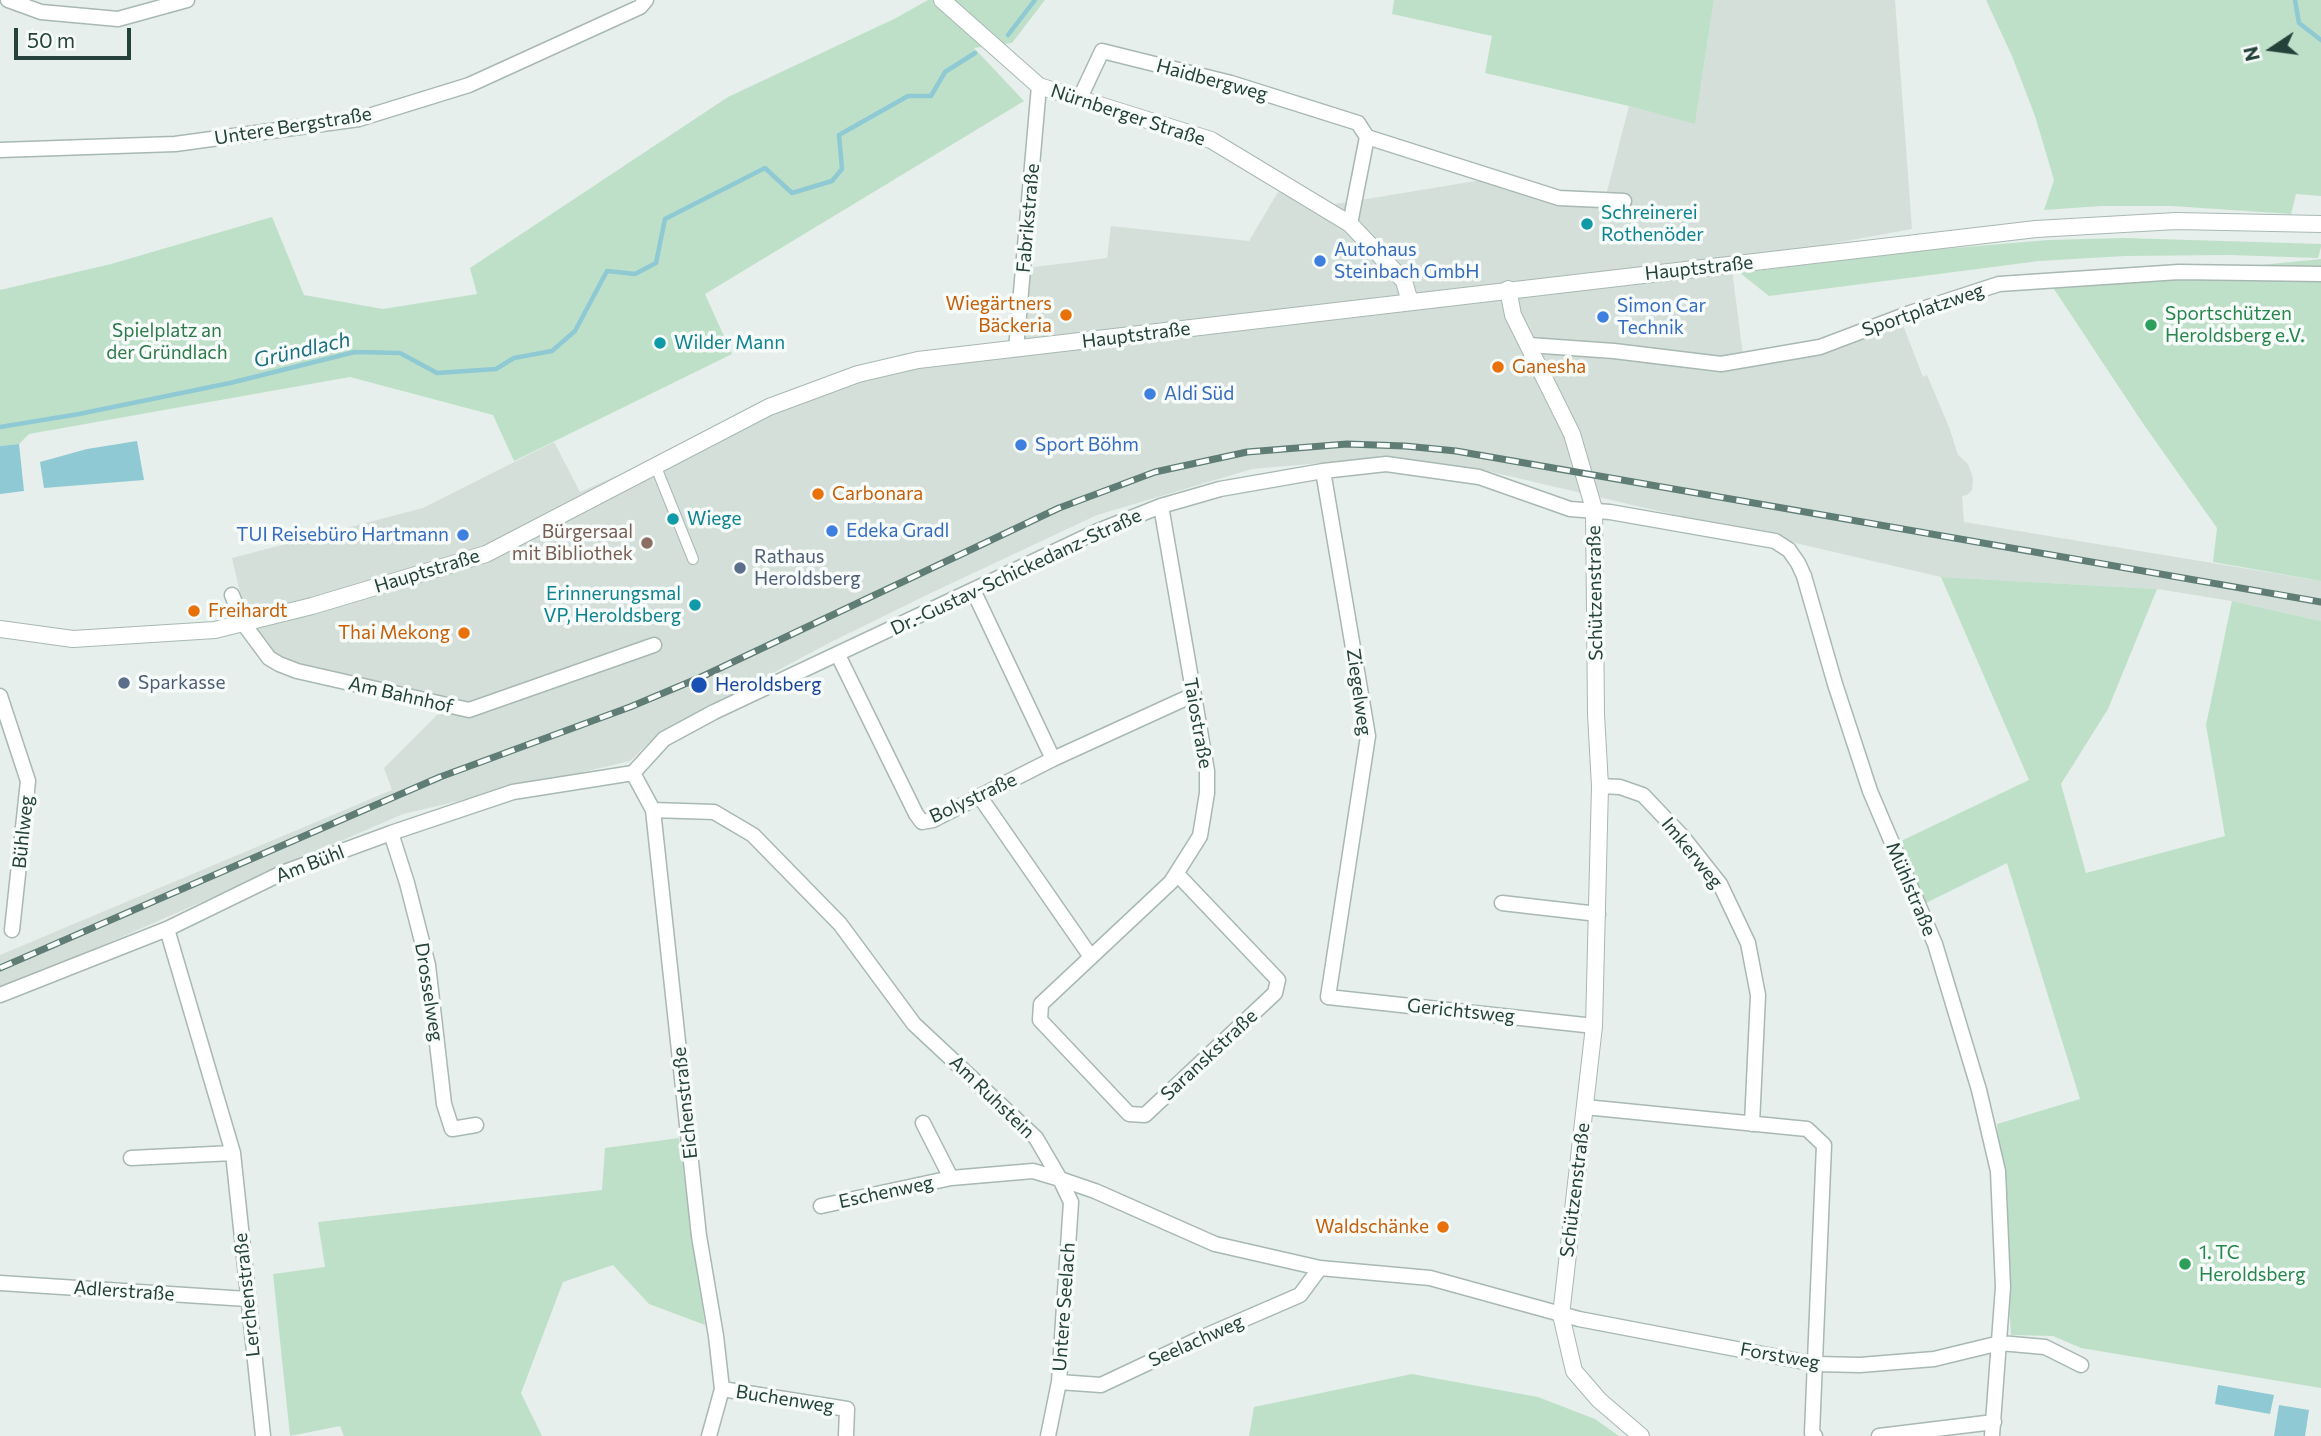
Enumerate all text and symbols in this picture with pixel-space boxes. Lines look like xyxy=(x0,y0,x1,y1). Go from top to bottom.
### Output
scale bar xyxy=(18,14,135,58)
north arrow xyxy=(2237,14,2307,84)
text: 50 m xyxy=(27,27,75,52)
text: N xyxy=(2238,44,2264,63)
street label: Haidbergweg xyxy=(1154,54,1270,106)
street label: Nürnberger Straße xyxy=(1048,79,1208,151)
street label: Untere Bergstraße xyxy=(213,102,373,150)
street label: Fabrikstraße xyxy=(1012,162,1044,274)
place label: Schreinerei Rothenöder xyxy=(1601,202,1704,246)
marker: Schreinerei Rothenöder xyxy=(1579,216,1595,232)
place label: Autohaus Steinbach GmbH xyxy=(1334,239,1479,283)
street label: Hauptstraße xyxy=(1644,251,1754,285)
marker: Autohaus Steinbach GmbH xyxy=(1312,253,1328,269)
street label: Sportplatzweg xyxy=(1859,278,1987,342)
place label: Wiegärtners Bäckeria xyxy=(946,293,1052,337)
place label: Simon Car Technik xyxy=(1617,295,1706,339)
place label: Sportschützen Heroldsberg e.V. xyxy=(2165,303,2305,347)
marker: Wiegärtners Bäckeria xyxy=(1058,307,1074,323)
marker: Simon Car Technik xyxy=(1595,309,1611,325)
street label: Hauptstraße xyxy=(1081,317,1191,353)
marker: Sportschützen Heroldsberg e.V. xyxy=(2143,317,2159,333)
park label: Spielplatz an der Gründlach xyxy=(106,320,228,364)
water label: Gründlach xyxy=(251,327,353,373)
place label: Wilder Mann xyxy=(674,332,785,354)
marker: Wilder Mann xyxy=(652,335,668,351)
place label: Ganesha xyxy=(1512,356,1586,378)
marker: Ganesha xyxy=(1490,359,1506,375)
place label: Aldi Süd xyxy=(1164,383,1234,405)
marker: Aldi Süd xyxy=(1142,386,1158,402)
place label: Sport Böhm xyxy=(1035,434,1139,456)
marker: Sport Böhm xyxy=(1013,437,1029,453)
place label: Carbonara xyxy=(832,483,923,505)
marker: Carbonara xyxy=(810,486,826,502)
street label: Dr.-Gustav-Schickedanz-Straße xyxy=(887,504,1145,640)
place label: Wiege xyxy=(687,508,741,530)
marker: Wiege xyxy=(665,511,681,527)
place label: Edeka Gradl xyxy=(846,520,949,542)
place label: Bürgersaal mit Bibliothek xyxy=(512,521,633,565)
marker: Edeka Gradl xyxy=(824,523,840,539)
place label: TUI Reisebüro Hartmann xyxy=(236,524,449,546)
street label: Schützenstraße xyxy=(1582,525,1608,661)
marker: TUI Reisebüro Hartmann xyxy=(455,527,471,543)
marker: Bürgersaal mit Bibliothek xyxy=(639,535,655,551)
street label: Hauptstraße xyxy=(372,544,482,598)
place label: Rathaus Heroldsberg xyxy=(754,546,860,590)
marker: Rathaus Heroldsberg xyxy=(732,560,748,576)
place label: Erinnerungsmal VP, Heroldsberg xyxy=(543,583,681,627)
marker: Erinnerungsmal VP, Heroldsberg xyxy=(687,597,703,613)
place label: Freihardt xyxy=(208,600,288,622)
marker: Freihardt xyxy=(186,603,202,619)
place label: Thai Mekong xyxy=(338,622,450,644)
marker: Thai Mekong xyxy=(456,625,472,641)
street label: Ziegelweg xyxy=(1342,647,1376,737)
place label: Sparkasse xyxy=(138,672,225,694)
street label: Am Bahnhof xyxy=(346,672,456,718)
place label: Heroldsberg xyxy=(715,674,821,696)
marker: Sparkasse xyxy=(116,675,132,691)
marker: Heroldsberg xyxy=(689,675,709,695)
street label: Taiostraße xyxy=(1179,676,1217,770)
street label: Bolystraße xyxy=(926,768,1020,828)
street label: Bühlweg xyxy=(8,794,38,870)
street label: Imkerweg xyxy=(1657,813,1727,893)
street label: Mühlstraße xyxy=(1881,839,1941,939)
street label: Am Bühl xyxy=(272,840,348,888)
street label: Drosselweg xyxy=(410,941,448,1043)
street label: Gerichtsweg xyxy=(1406,994,1516,1028)
street label: Saranskstraße xyxy=(1156,1005,1262,1105)
street label: Eichenstraße xyxy=(668,1046,702,1160)
street label: Am Ruhstein xyxy=(945,1051,1039,1143)
street label: Schützenstraße xyxy=(1555,1121,1595,1259)
street label: Eschenweg xyxy=(837,1171,935,1213)
place label: Waldschänke xyxy=(1315,1216,1429,1238)
marker: Waldschänke xyxy=(1435,1219,1451,1235)
street label: Lerchenstraße xyxy=(229,1232,265,1358)
street label: Untere Seelach xyxy=(1048,1242,1080,1372)
place label: 1. TC Heroldsberg xyxy=(2199,1242,2305,1286)
marker: 1. TC Heroldsberg xyxy=(2177,1256,2193,1272)
street label: Adlerstraße xyxy=(73,1276,175,1306)
street label: Seelachweg xyxy=(1145,1310,1247,1372)
street label: Forstweg xyxy=(1738,1338,1822,1374)
street label: Buchenweg xyxy=(734,1380,836,1418)

